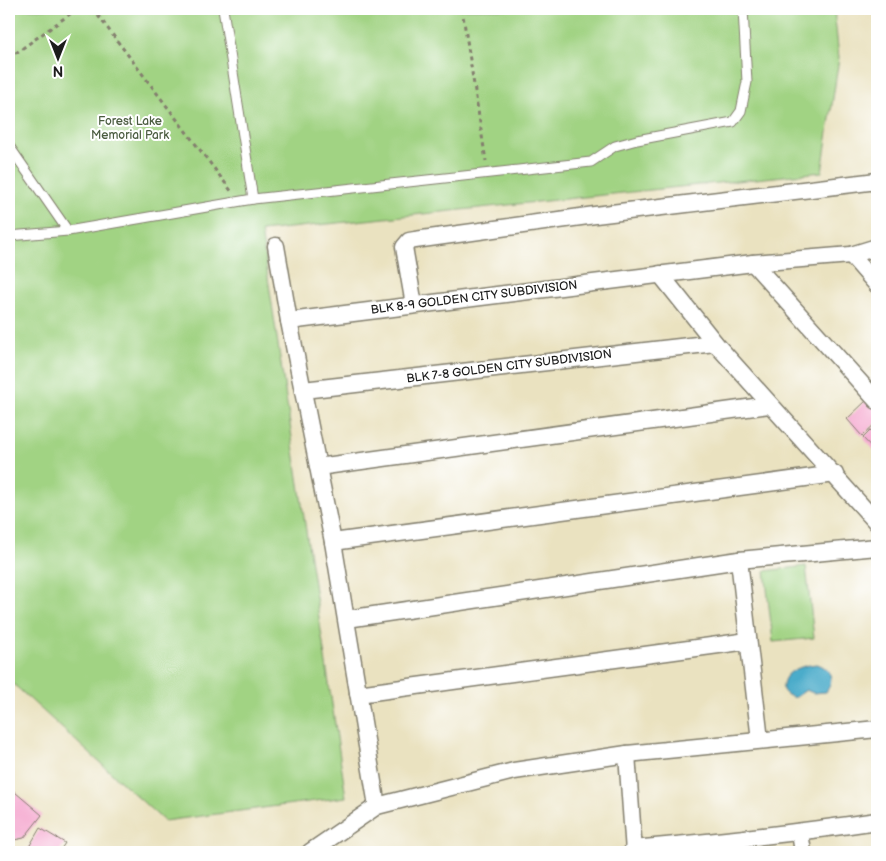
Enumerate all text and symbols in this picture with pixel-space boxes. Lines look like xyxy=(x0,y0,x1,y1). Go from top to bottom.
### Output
north arrow xyxy=(32,32,82,82)
text: N xyxy=(53,62,63,79)
park label: Forest Lake Memorial Park xyxy=(91,114,169,143)
street label: BLK 8-9 GOLDEN CITY SUBDIVISION xyxy=(370,277,578,318)
street label: BLK 7-8 GOLDEN CITY SUBDIVISION xyxy=(406,346,613,387)

